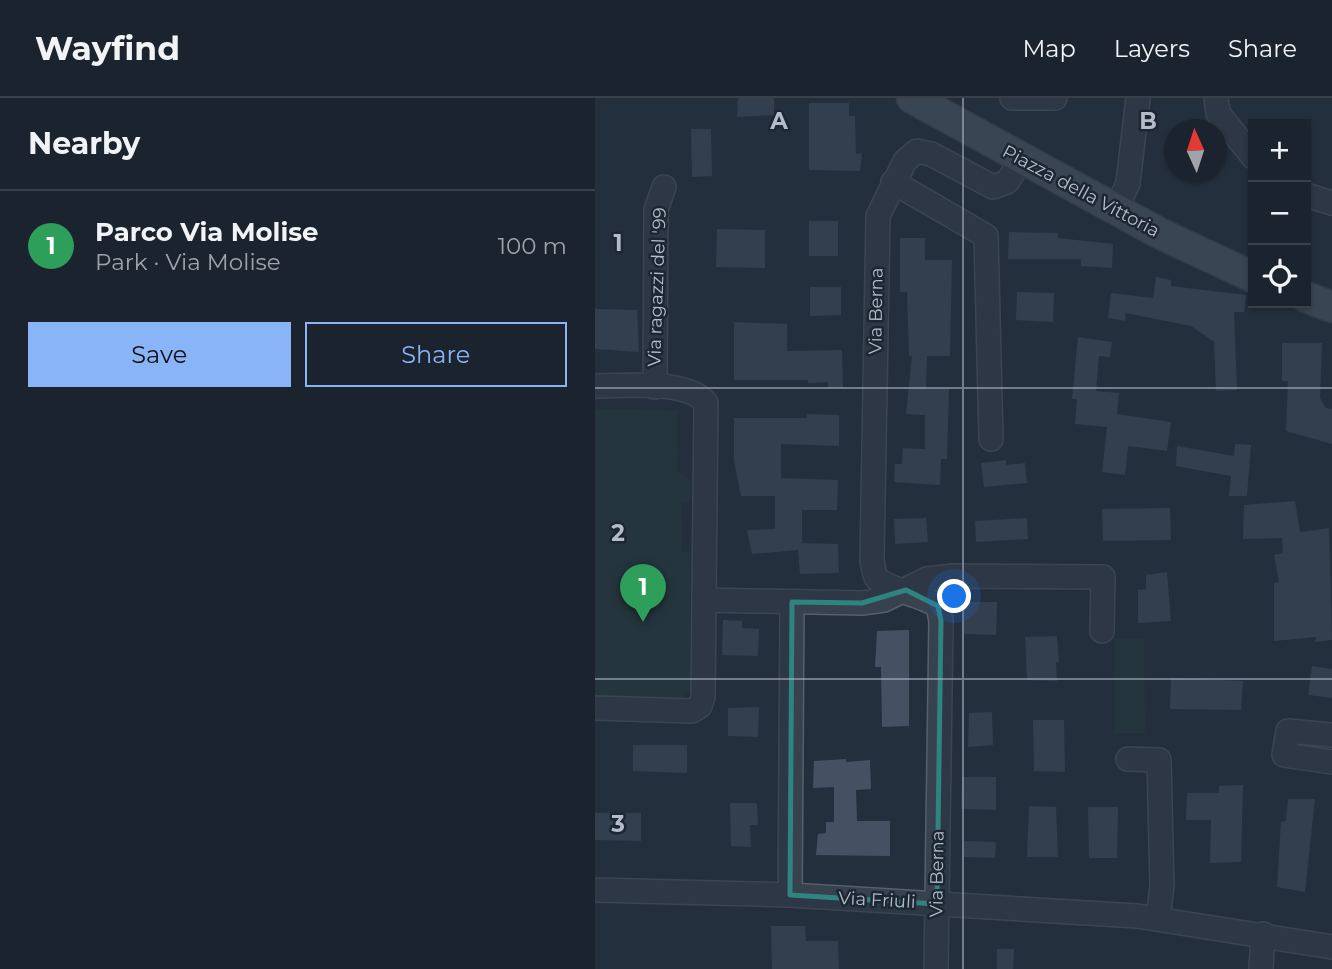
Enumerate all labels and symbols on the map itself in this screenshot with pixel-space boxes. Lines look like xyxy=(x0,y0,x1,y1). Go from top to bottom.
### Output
text: A xyxy=(769,107,788,135)
text: B xyxy=(1139,107,1157,135)
north arrow xyxy=(1164,119,1227,182)
street label: Piazza della Vittoria xyxy=(999,140,1163,242)
street label: Via ragazzi del '99 xyxy=(643,207,671,367)
text: 1 xyxy=(613,229,623,257)
street label: Via Berna xyxy=(864,267,888,355)
text: 2 xyxy=(611,519,625,547)
pin: 1 xyxy=(620,564,666,622)
your location xyxy=(937,579,971,613)
text: 3 xyxy=(610,810,625,838)
street label: Via Berna xyxy=(925,830,949,918)
street label: Via Friuli xyxy=(838,887,916,913)

